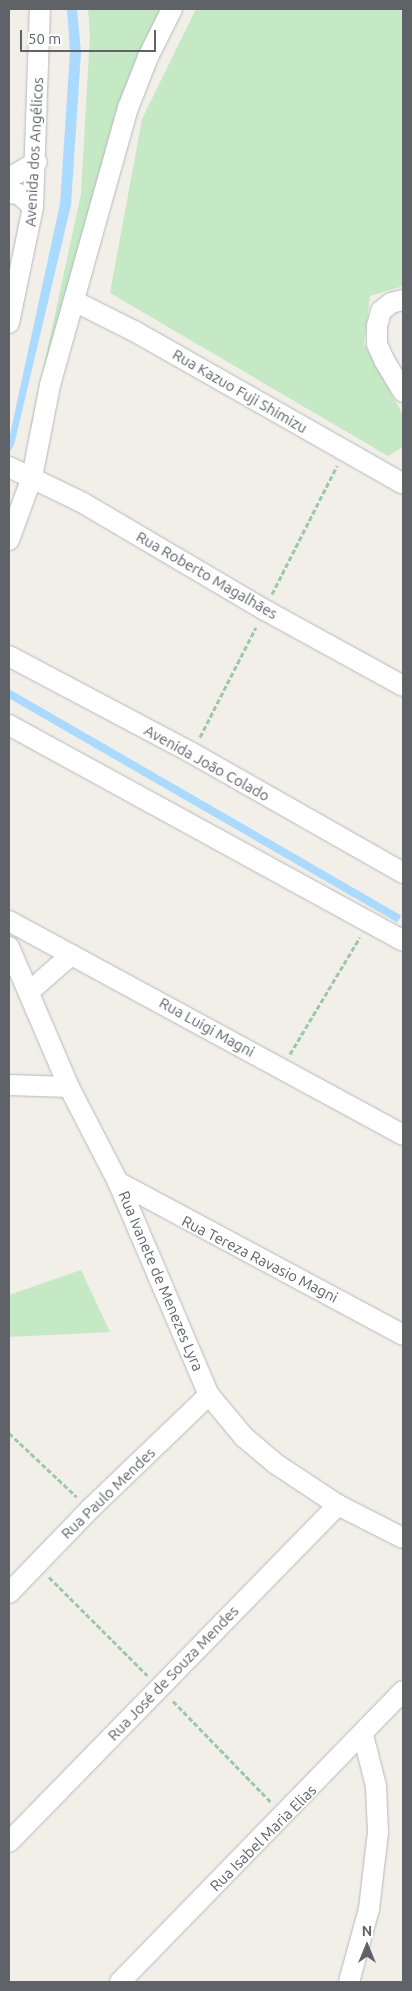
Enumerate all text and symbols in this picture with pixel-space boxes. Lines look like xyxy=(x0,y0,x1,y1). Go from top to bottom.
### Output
scale bar xyxy=(22,20,159,52)
text: 50 m xyxy=(28,30,61,47)
street label: Avenida dos Angélicos xyxy=(21,77,47,227)
street label: Rua Kazuo Fuji Shimizu xyxy=(169,345,311,437)
street label: Rua Roberto Magalhães xyxy=(133,527,281,623)
street label: Avenida João Colado xyxy=(141,721,273,805)
street label: Rua Luigi Magni xyxy=(156,993,258,1061)
street label: Rua Ivanete de Menezes Lyra xyxy=(115,1188,207,1374)
street label: Rua Tereza Ravasio Magni xyxy=(179,1212,341,1306)
street label: Rua Paulo Mendes xyxy=(57,1444,159,1542)
street label: Rua José de Souza Mendes xyxy=(104,1602,242,1744)
street label: Rua Isabel Maria Elias xyxy=(206,1781,320,1895)
north arrow xyxy=(342,1921,392,1971)
text: N xyxy=(362,1923,372,1939)

